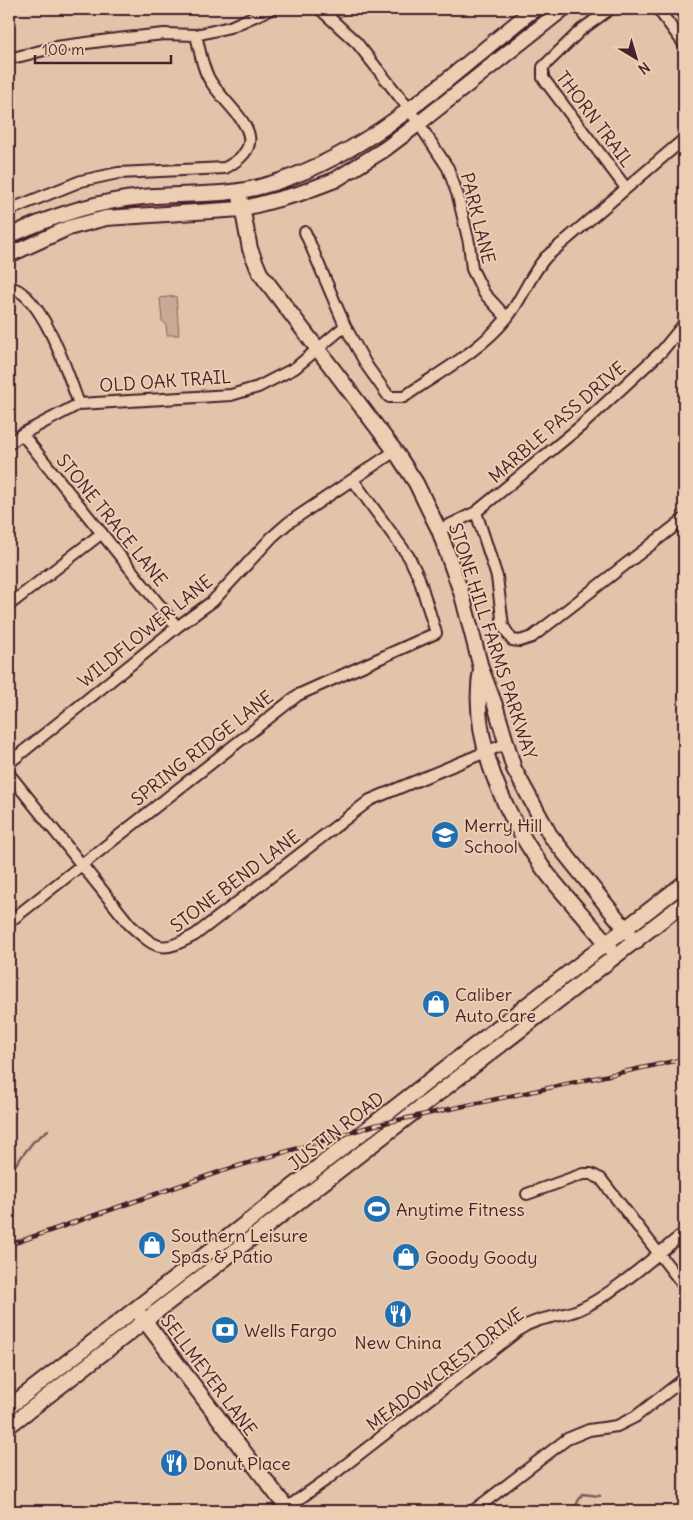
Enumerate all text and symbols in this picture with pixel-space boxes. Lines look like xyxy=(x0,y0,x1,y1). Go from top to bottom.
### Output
scale bar xyxy=(35,32,171,64)
north arrow xyxy=(610,32,660,82)
text: 100 m xyxy=(42,40,84,59)
text: N xyxy=(635,58,653,78)
street label: THORN TRAIL xyxy=(551,66,639,172)
street label: PARK LANE xyxy=(456,170,500,266)
street label: MARBLE PASS DRIVE xyxy=(484,356,630,488)
street label: OLD OAK TRAIL xyxy=(98,365,232,397)
street label: STONE TRACE LANE xyxy=(52,449,172,591)
street label: STONE HILL FARMS PARKWAY xyxy=(444,520,542,762)
street label: WILDFLOWER LANE xyxy=(73,570,217,692)
street label: SPRING RIDGE LANE xyxy=(126,685,278,811)
place label: Merry Hill School xyxy=(464,814,542,858)
school or university icon: Merry Hill School xyxy=(430,820,460,850)
street label: STONE BEND LANE xyxy=(166,825,304,937)
place label: Caliber Auto Care xyxy=(455,983,536,1027)
shop icon: Caliber Auto Care xyxy=(421,989,451,1019)
street label: JUSTIN ROAD xyxy=(283,1086,389,1176)
sports icon: Anytime Fitness xyxy=(362,1194,392,1224)
place label: Anytime Fitness xyxy=(396,1198,525,1221)
place label: Southern Leisure Spas & Patio xyxy=(171,1224,308,1268)
shop icon: Southern Leisure Spas & Patio xyxy=(137,1230,167,1260)
shop icon: Goody Goody xyxy=(391,1242,421,1272)
place label: Goody Goody xyxy=(425,1246,537,1269)
restaurant icon: New China xyxy=(383,1299,413,1329)
street label: MEADOWCREST DRIVE xyxy=(362,1302,528,1436)
street label: SELLMEYER LANE xyxy=(156,1310,262,1440)
bank icon: Wells Fargo xyxy=(210,1315,240,1345)
place label: Wells Fargo xyxy=(244,1319,337,1342)
place label: New China xyxy=(354,1331,442,1354)
restaurant icon: Donut Place xyxy=(159,1448,189,1478)
place label: Donut Place xyxy=(193,1452,291,1475)

